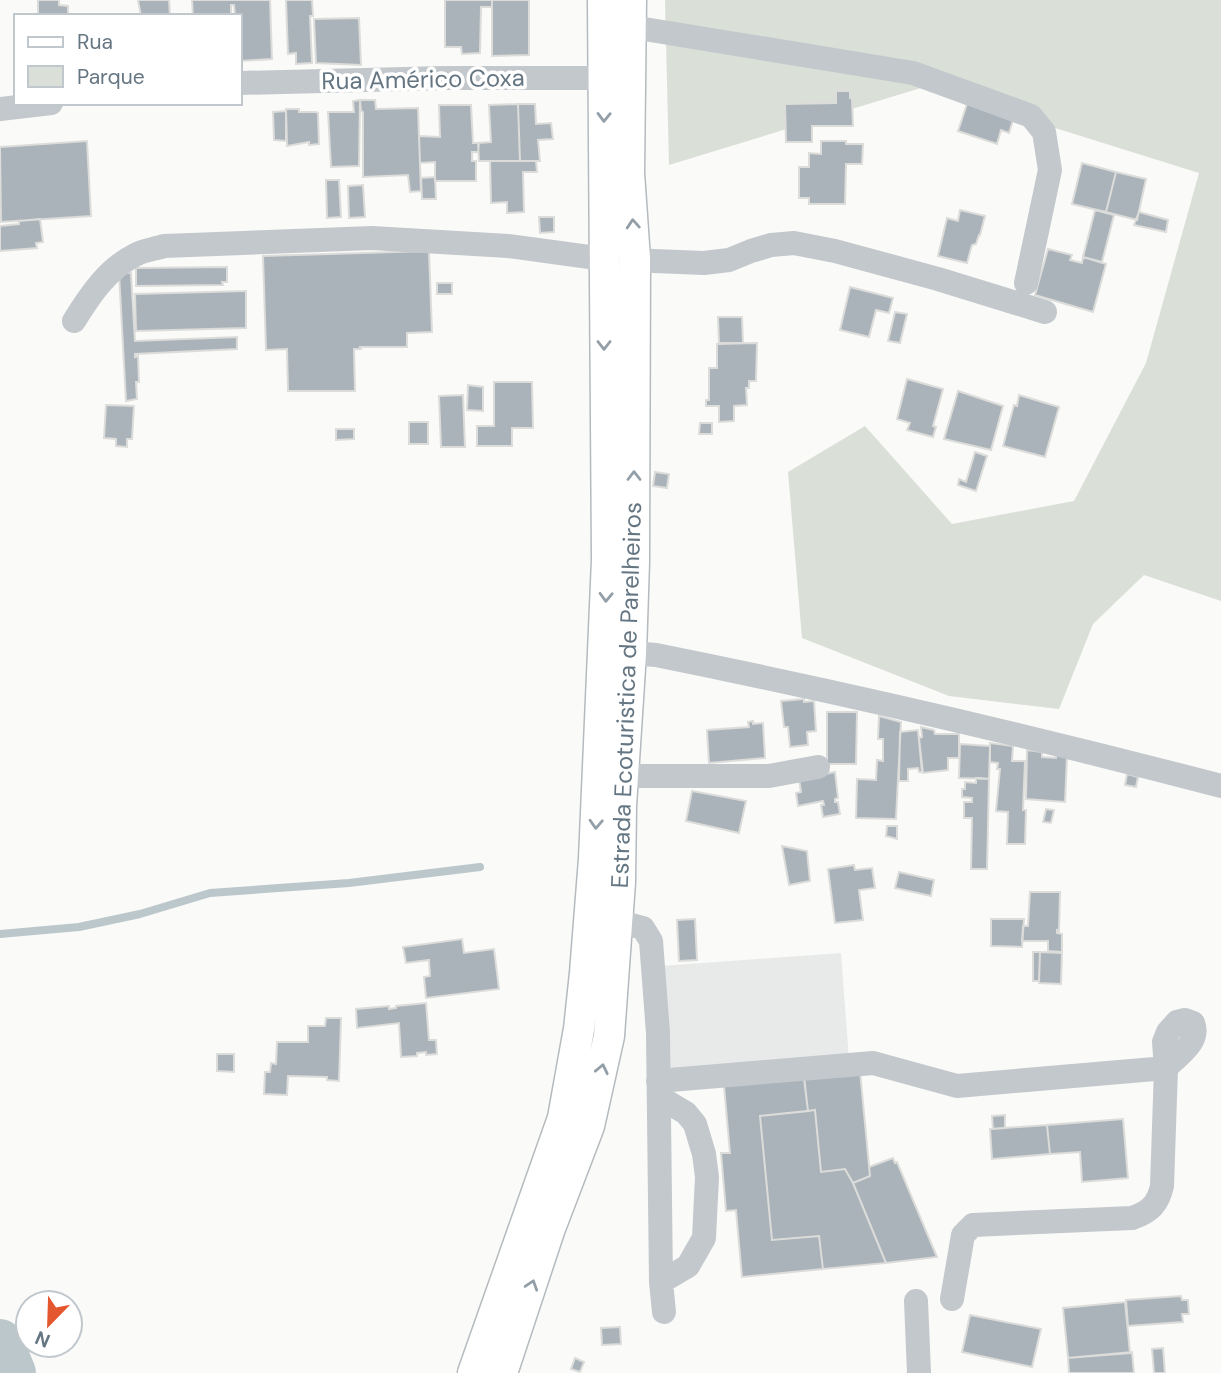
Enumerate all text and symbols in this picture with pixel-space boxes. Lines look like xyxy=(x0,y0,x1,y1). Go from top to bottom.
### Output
legend xyxy=(14,14,242,105)
text: Rua xyxy=(77,28,113,56)
street label: Rua Américo Coxa xyxy=(321,62,525,96)
text: Parque xyxy=(77,63,145,91)
one-way arrow xyxy=(597,112,612,123)
one-way arrow xyxy=(625,218,640,229)
one-way arrow xyxy=(597,339,612,350)
one-way arrow xyxy=(626,470,642,480)
street label: Estrada Ecoturistica de Parelheiros xyxy=(604,501,648,889)
one-way arrow xyxy=(598,592,614,602)
one-way arrow xyxy=(588,819,603,830)
one-way arrow xyxy=(594,1063,609,1075)
one-way arrow xyxy=(523,1279,538,1291)
north arrow xyxy=(14,1289,84,1359)
text: N xyxy=(31,1325,54,1353)

